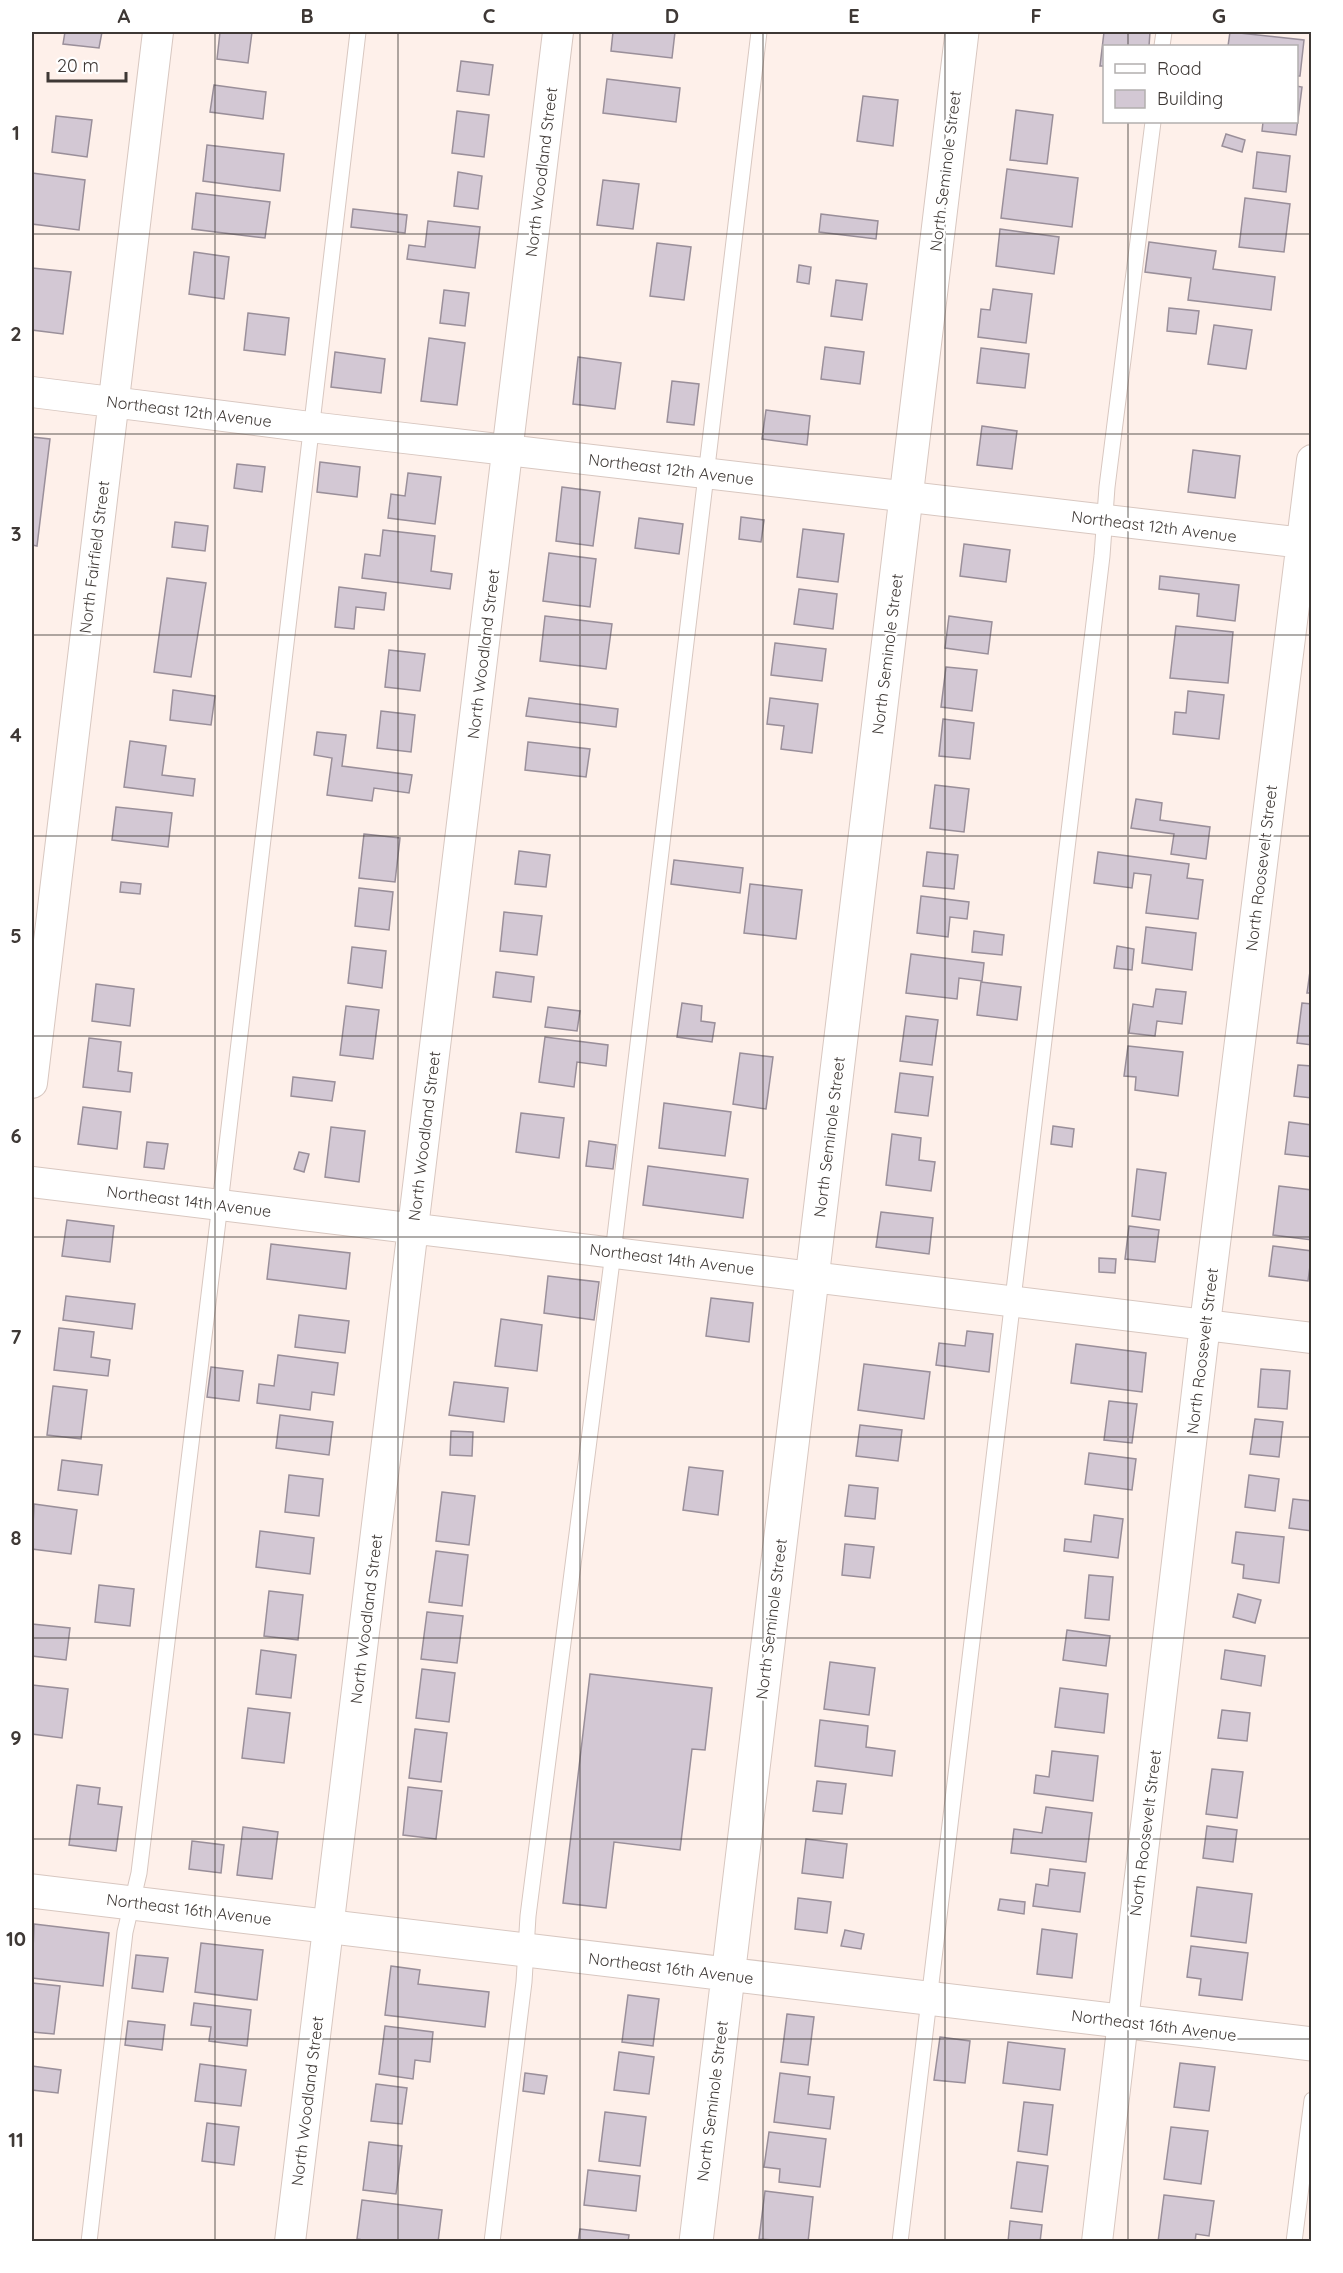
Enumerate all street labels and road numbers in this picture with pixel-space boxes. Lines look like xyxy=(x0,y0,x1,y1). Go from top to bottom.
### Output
street label: North Woodland Street xyxy=(521,86,561,258)
street label: North Seminole Street xyxy=(925,89,965,253)
street label: Northeast 12th Avenue xyxy=(105,391,273,431)
street label: Northeast 12th Avenue xyxy=(587,449,755,489)
street label: North Fairfield Street xyxy=(75,479,113,635)
street label: Northeast 12th Avenue xyxy=(1070,506,1238,546)
street label: North Woodland Street xyxy=(463,568,503,740)
street label: North Seminole Street xyxy=(867,572,907,736)
street label: North Roosevelt Street xyxy=(1241,784,1281,952)
street label: North Woodland Street xyxy=(404,1050,444,1222)
street label: North Seminole Street xyxy=(809,1055,849,1219)
street label: Northeast 14th Avenue xyxy=(106,1181,272,1221)
street label: Northeast 14th Avenue xyxy=(589,1239,755,1279)
street label: North Roosevelt Street xyxy=(1182,1267,1222,1435)
street label: North Woodland Street xyxy=(346,1533,386,1705)
street label: North Seminole Street xyxy=(751,1537,791,1701)
street label: North Roosevelt Street xyxy=(1125,1749,1165,1917)
street label: Northeast 16th Avenue xyxy=(105,1889,273,1929)
street label: Northeast 16th Avenue xyxy=(587,1948,755,1988)
street label: Northeast 16th Avenue xyxy=(1070,2005,1238,2045)
street label: North Woodland Street xyxy=(287,2015,327,2187)
street label: North Seminole Street xyxy=(692,2019,732,2183)

